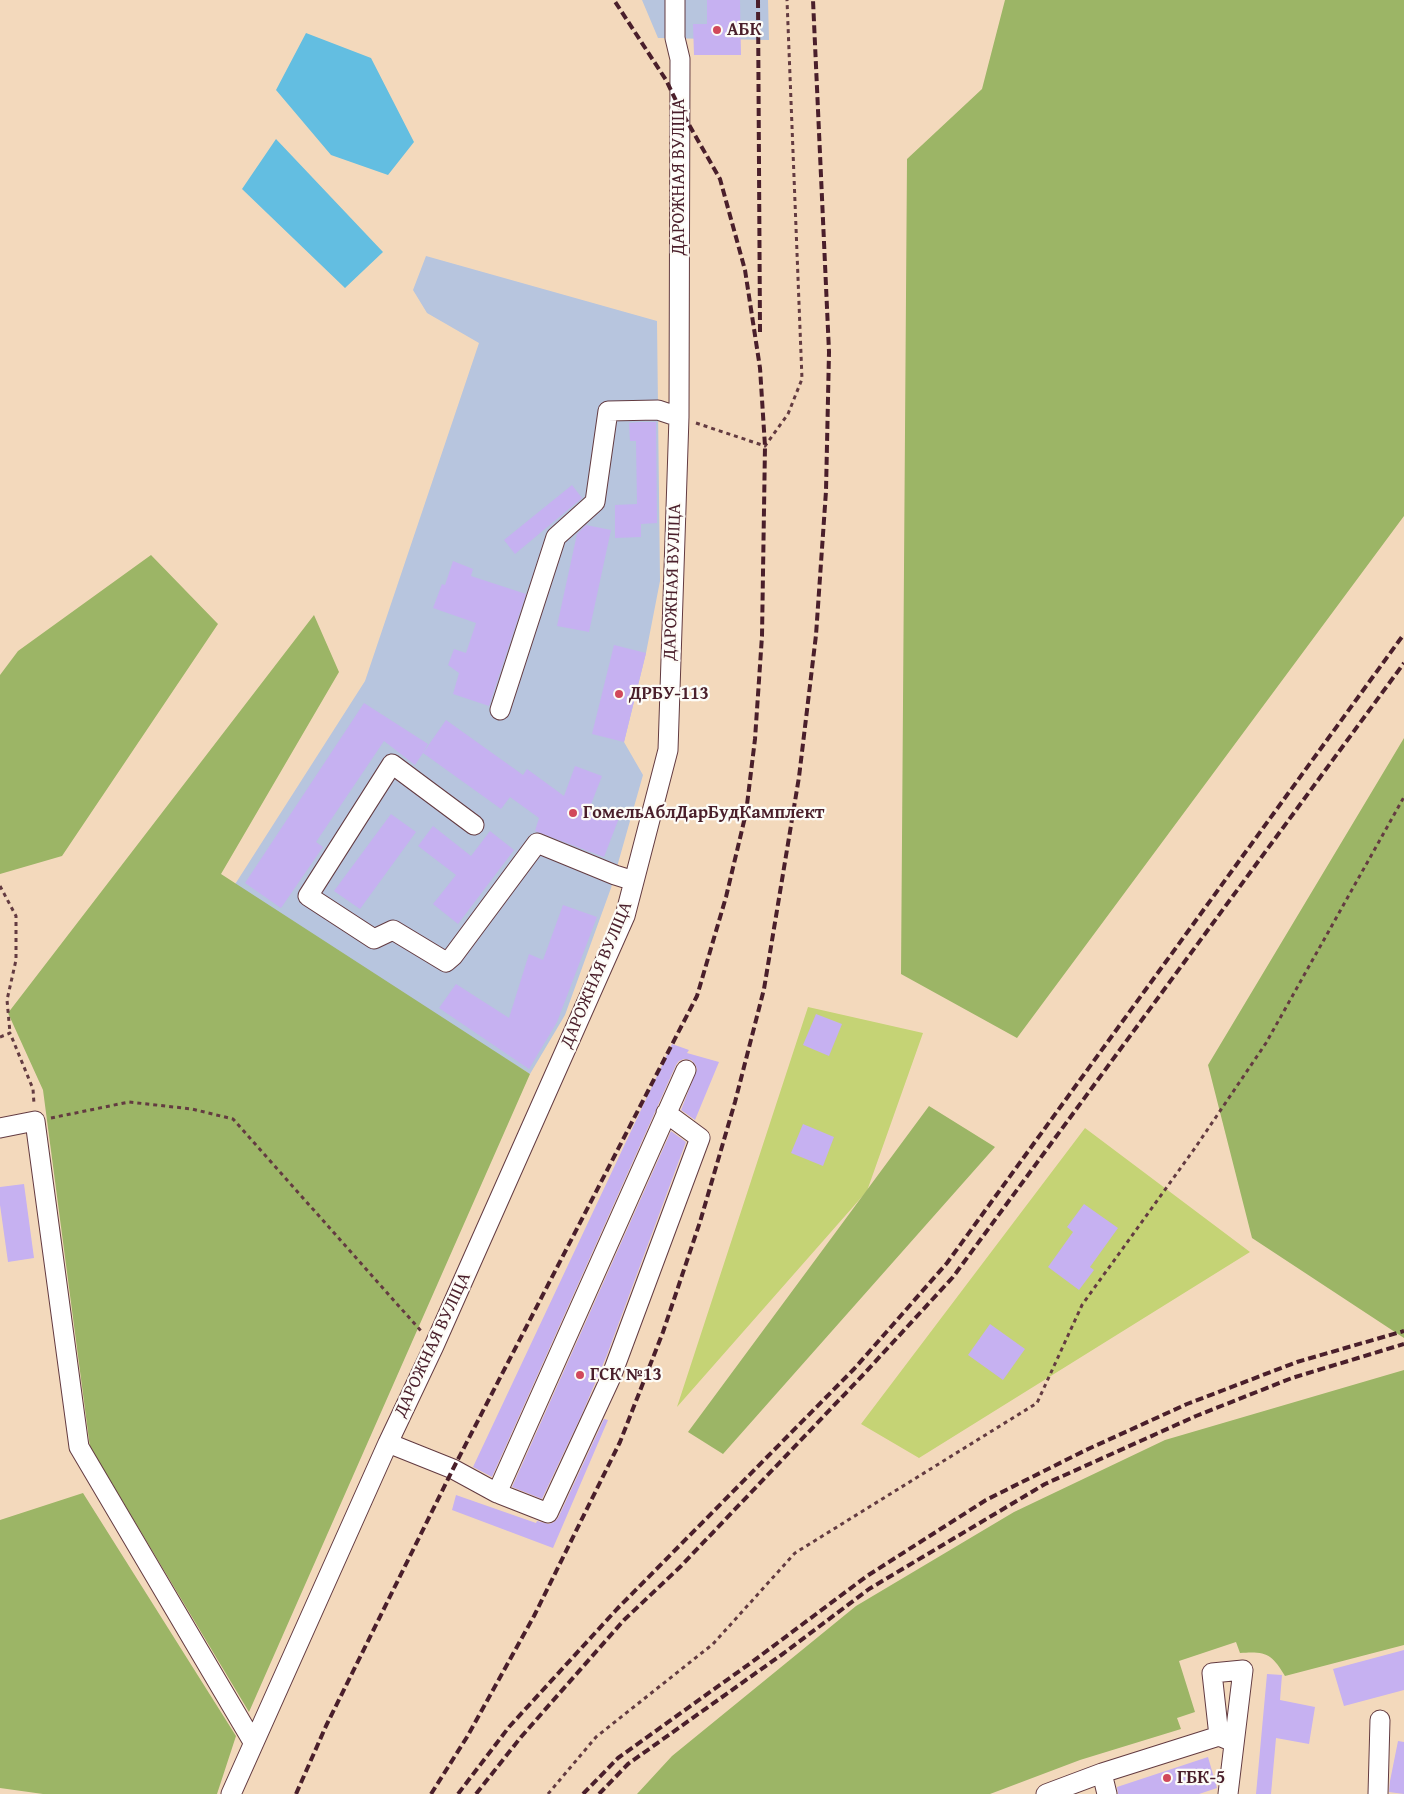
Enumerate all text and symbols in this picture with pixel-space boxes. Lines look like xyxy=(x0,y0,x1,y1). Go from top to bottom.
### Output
place label: АБК xyxy=(727,19,762,41)
marker: АБК xyxy=(711,24,723,36)
street label: ДАРОЖНАЯ ВУЛІЦА xyxy=(668,98,690,256)
street label: ДАРОЖНАЯ ВУЛІЦА xyxy=(659,503,687,661)
place label: ДРБУ-113 xyxy=(629,683,709,705)
marker: ДРБУ-113 xyxy=(613,688,625,700)
place label: ГомельАблДарБудКамплект xyxy=(583,802,824,824)
marker: ГомельАблДарБудКамплект xyxy=(567,807,579,819)
street label: ДАРОЖНАЯ ВУЛІЦА xyxy=(556,898,638,1052)
street label: ДАРОЖНАЯ ВУЛІЦА xyxy=(390,1269,476,1421)
place label: ГСК №13 xyxy=(590,1364,662,1386)
marker: ГСК №13 xyxy=(574,1369,586,1381)
place label: ГБК-5 xyxy=(1177,1767,1225,1789)
marker: ГБК-5 xyxy=(1161,1772,1173,1784)

